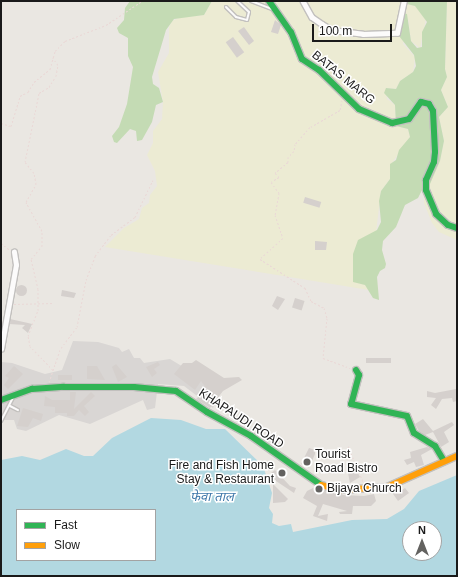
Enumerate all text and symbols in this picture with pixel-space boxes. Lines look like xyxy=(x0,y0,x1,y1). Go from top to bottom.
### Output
scale bar xyxy=(314,16,394,42)
text: 100 m xyxy=(319,24,352,38)
street label: BATAS MARG xyxy=(309,48,377,108)
street label: KHAPAUDI ROAD xyxy=(196,386,286,452)
place label: Tourist Road Bistro xyxy=(315,448,378,476)
marker: Tourist Road Bistro xyxy=(302,457,312,467)
place label: Fire and Fish Home Stay & Restaurant xyxy=(169,459,274,487)
marker: Fire and Fish Home Stay & Restaurant xyxy=(277,468,287,478)
place label: Bijaya Church xyxy=(327,482,402,496)
marker: Bijaya Church xyxy=(314,484,324,494)
water label: फेवा ताल xyxy=(190,489,234,505)
legend xyxy=(16,509,156,561)
text: Fast xyxy=(54,518,77,532)
north arrow xyxy=(402,521,442,561)
text: N xyxy=(418,524,426,536)
text: Slow xyxy=(54,538,80,552)

